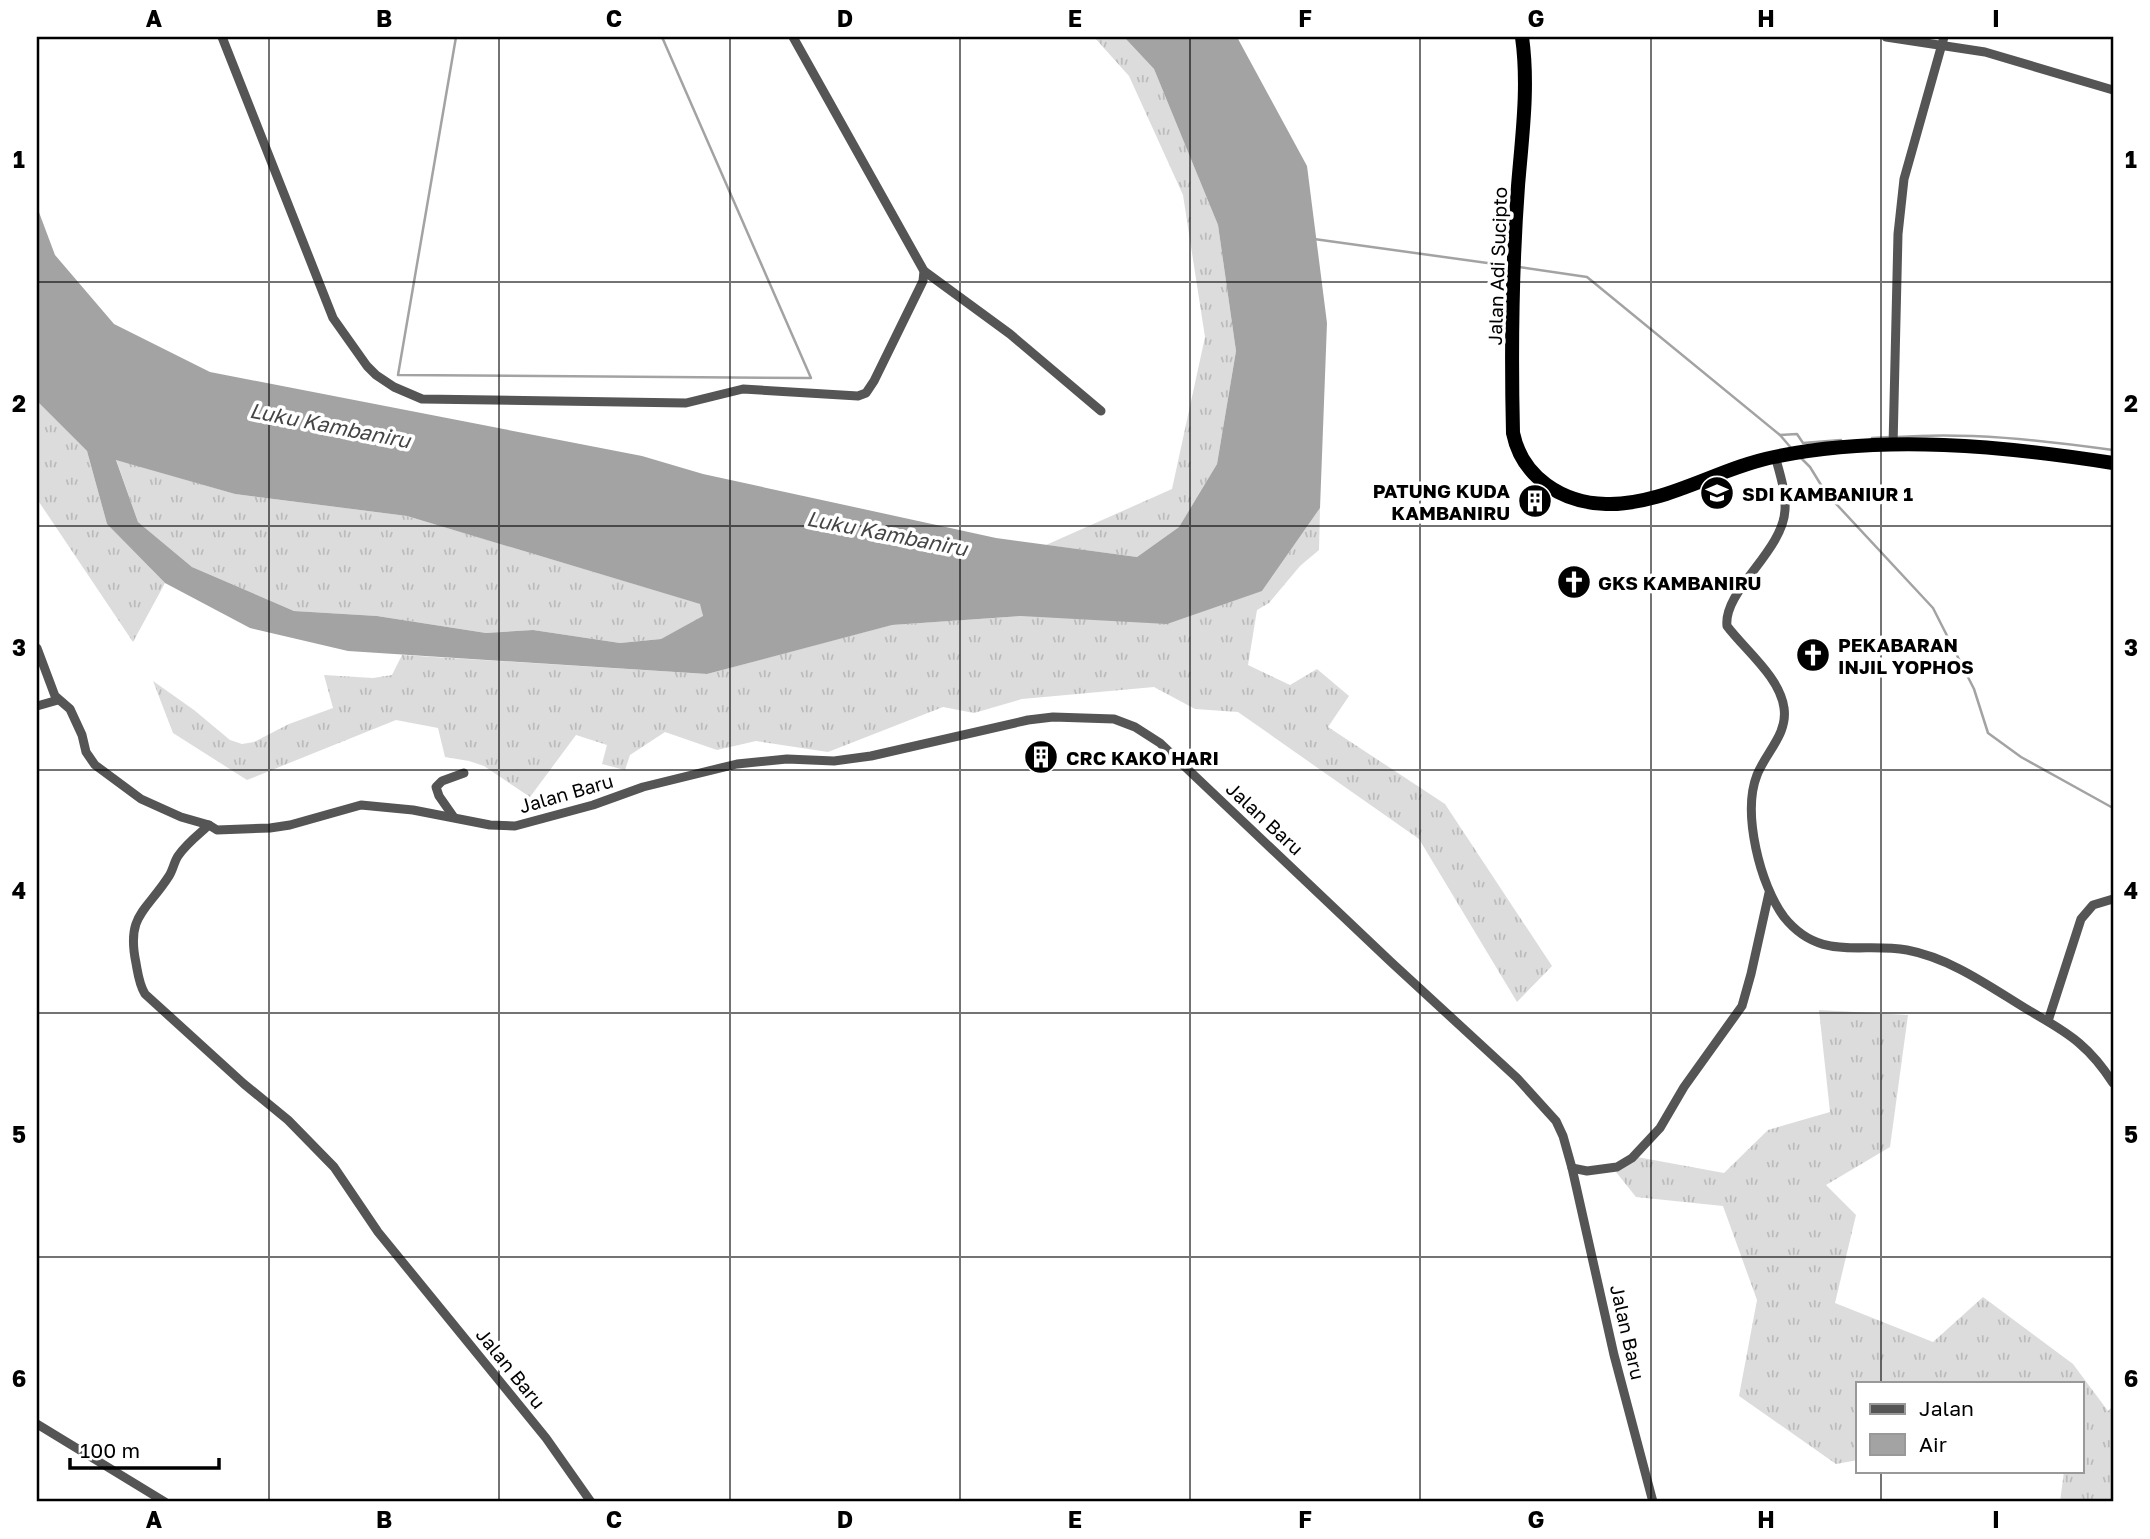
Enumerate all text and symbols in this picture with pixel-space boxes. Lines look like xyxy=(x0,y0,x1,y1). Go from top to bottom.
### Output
text: A xyxy=(146,4,163,32)
text: B xyxy=(376,4,392,32)
text: C xyxy=(606,4,622,32)
text: D xyxy=(837,4,853,32)
text: E xyxy=(1068,4,1082,32)
text: F xyxy=(1298,4,1312,32)
text: G xyxy=(1528,4,1544,32)
text: H xyxy=(1757,4,1775,32)
text: I xyxy=(1992,4,2000,32)
text: 1 xyxy=(13,145,25,173)
text: 1 xyxy=(2125,145,2137,173)
street label: Jalan Adi Sucipto xyxy=(1483,186,1511,346)
text: 2 xyxy=(12,389,26,417)
text: 2 xyxy=(2124,389,2138,417)
water label: Luku Kambaniru xyxy=(248,397,414,454)
school or university icon: SDI KAMBANIUR 1 xyxy=(1698,474,1736,512)
place label: PATUNG KUDA KAMBANIRU xyxy=(1373,479,1511,524)
building icon: PATUNG KUDA KAMBANIRU xyxy=(1516,482,1554,520)
place label: SDI KAMBANIUR 1 xyxy=(1742,482,1913,505)
water label: Luku Kambaniru xyxy=(805,505,971,562)
church icon: GKS KAMBANIRU xyxy=(1555,563,1593,601)
place label: GKS KAMBANIRU xyxy=(1598,571,1762,594)
text: 3 xyxy=(12,633,26,661)
place label: PEKABARAN INJIL YOPHOS xyxy=(1838,633,1974,678)
text: 3 xyxy=(2124,633,2138,661)
church icon: PEKABARAN INJIL YOPHOS xyxy=(1794,636,1832,674)
building icon: CRC KAKO HARI xyxy=(1022,738,1060,776)
place label: CRC KAKO HARI xyxy=(1066,746,1219,769)
street label: Jalan Baru xyxy=(516,769,616,817)
street label: Jalan Baru xyxy=(1222,777,1308,859)
text: 4 xyxy=(12,876,26,904)
text: 4 xyxy=(2124,876,2138,904)
text: 5 xyxy=(12,1120,26,1148)
text: 5 xyxy=(2124,1120,2138,1148)
street label: Jalan Baru xyxy=(1606,1282,1650,1382)
street label: Jalan Baru xyxy=(472,1323,550,1413)
text: 6 xyxy=(12,1364,26,1392)
text: 6 xyxy=(2124,1364,2138,1392)
legend xyxy=(1856,1382,2084,1472)
text: Jalan xyxy=(1919,1395,1974,1421)
scale bar xyxy=(70,1427,219,1471)
text: Air xyxy=(1919,1431,1947,1457)
text: 100 m xyxy=(80,1437,140,1463)
text: A xyxy=(146,1505,163,1533)
text: B xyxy=(376,1505,392,1533)
text: C xyxy=(606,1505,622,1533)
text: D xyxy=(837,1505,853,1533)
text: E xyxy=(1068,1505,1082,1533)
text: F xyxy=(1298,1505,1312,1533)
text: G xyxy=(1528,1505,1544,1533)
text: H xyxy=(1757,1505,1775,1533)
text: I xyxy=(1992,1505,2000,1533)

